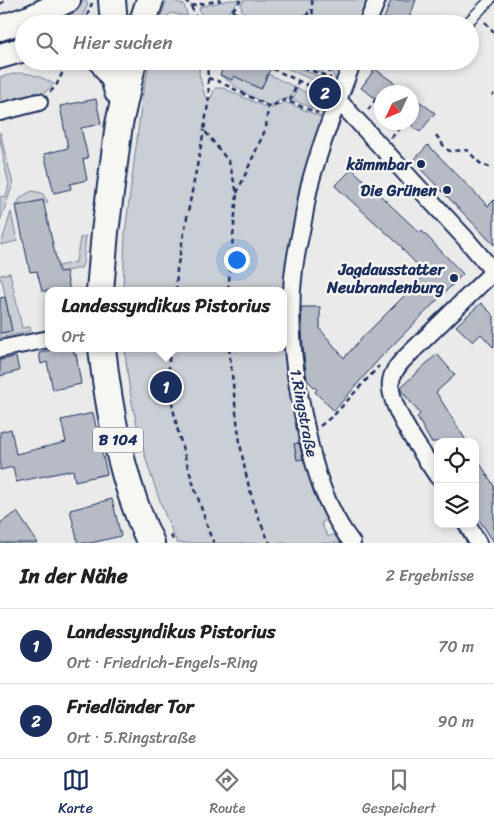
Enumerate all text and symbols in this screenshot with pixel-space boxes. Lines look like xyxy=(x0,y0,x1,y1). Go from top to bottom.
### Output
search box xyxy=(15,15,479,70)
text: Hier suchen xyxy=(73,26,173,59)
icon: search xyxy=(33,29,61,57)
pin: 2 xyxy=(309,74,341,112)
north arrow xyxy=(374,85,419,130)
place label: kämmbar xyxy=(346,150,412,179)
marker: kämmbar xyxy=(415,158,427,170)
place label: Die Grünen xyxy=(361,176,437,205)
marker: Die Grünen xyxy=(441,184,453,196)
your location xyxy=(224,247,250,273)
place label: Jagdausstatter Neubrandenburg xyxy=(326,255,445,302)
marker: Jagdausstatter Neubrandenburg xyxy=(448,272,460,284)
popup xyxy=(45,287,287,352)
text: Landessyndikus Pistorius xyxy=(62,289,270,322)
text: Ort xyxy=(62,322,86,351)
street label: 1.Ringstraße xyxy=(281,366,327,460)
pin: 1 xyxy=(150,368,182,406)
road number: B 104 xyxy=(93,428,143,452)
map controls xyxy=(434,438,479,528)
button: locate xyxy=(434,438,479,483)
button: layers xyxy=(434,483,479,528)
text: In der Nähe xyxy=(20,557,128,595)
text: 2 Ergebnisse xyxy=(386,561,474,590)
text: Landessyndikus Pistorius xyxy=(67,615,276,648)
text: 1 xyxy=(33,632,39,661)
text: 70 m xyxy=(438,632,474,661)
text: Ort · Friedrich-Engels-Ring xyxy=(67,648,258,677)
text: Friedländer Tor xyxy=(67,690,194,723)
text: 2 xyxy=(31,707,41,736)
text: 90 m xyxy=(438,707,474,736)
text: Ort · 5.Ringstraße xyxy=(67,723,196,752)
tab: Karte xyxy=(58,766,93,821)
tab: Route xyxy=(209,766,245,821)
tab: Gespeichert xyxy=(362,766,436,821)

